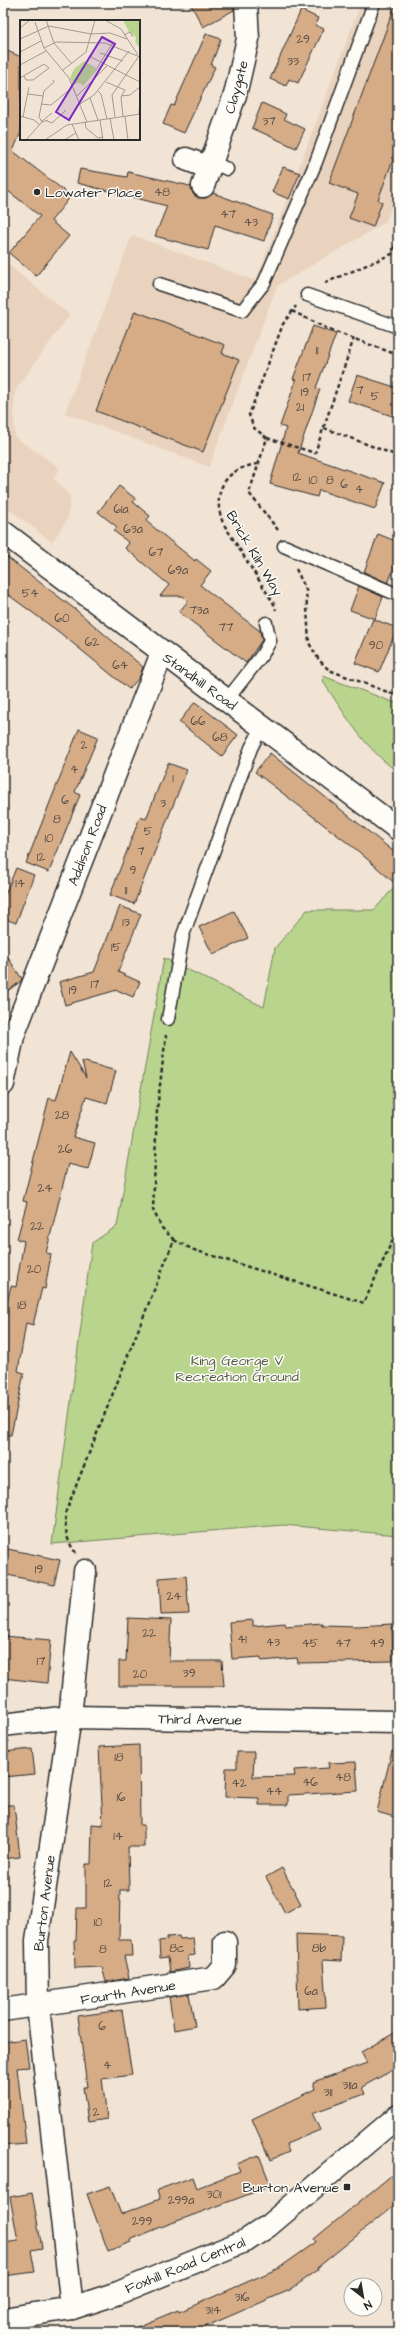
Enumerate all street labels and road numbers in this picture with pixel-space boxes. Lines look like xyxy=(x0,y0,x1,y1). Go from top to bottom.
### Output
street label: Claygate xyxy=(220,58,254,116)
street label: Brick Kiln Way xyxy=(221,507,288,600)
street label: Standhill Road xyxy=(158,648,241,716)
street label: Addison Road xyxy=(63,802,113,889)
street label: Third Avenue xyxy=(158,1709,242,1731)
street label: Burton Avenue xyxy=(29,1854,61,1952)
street label: Fourth Avenue xyxy=(79,1976,178,2010)
street label: Foxhill Road Central xyxy=(122,2233,249,2299)

